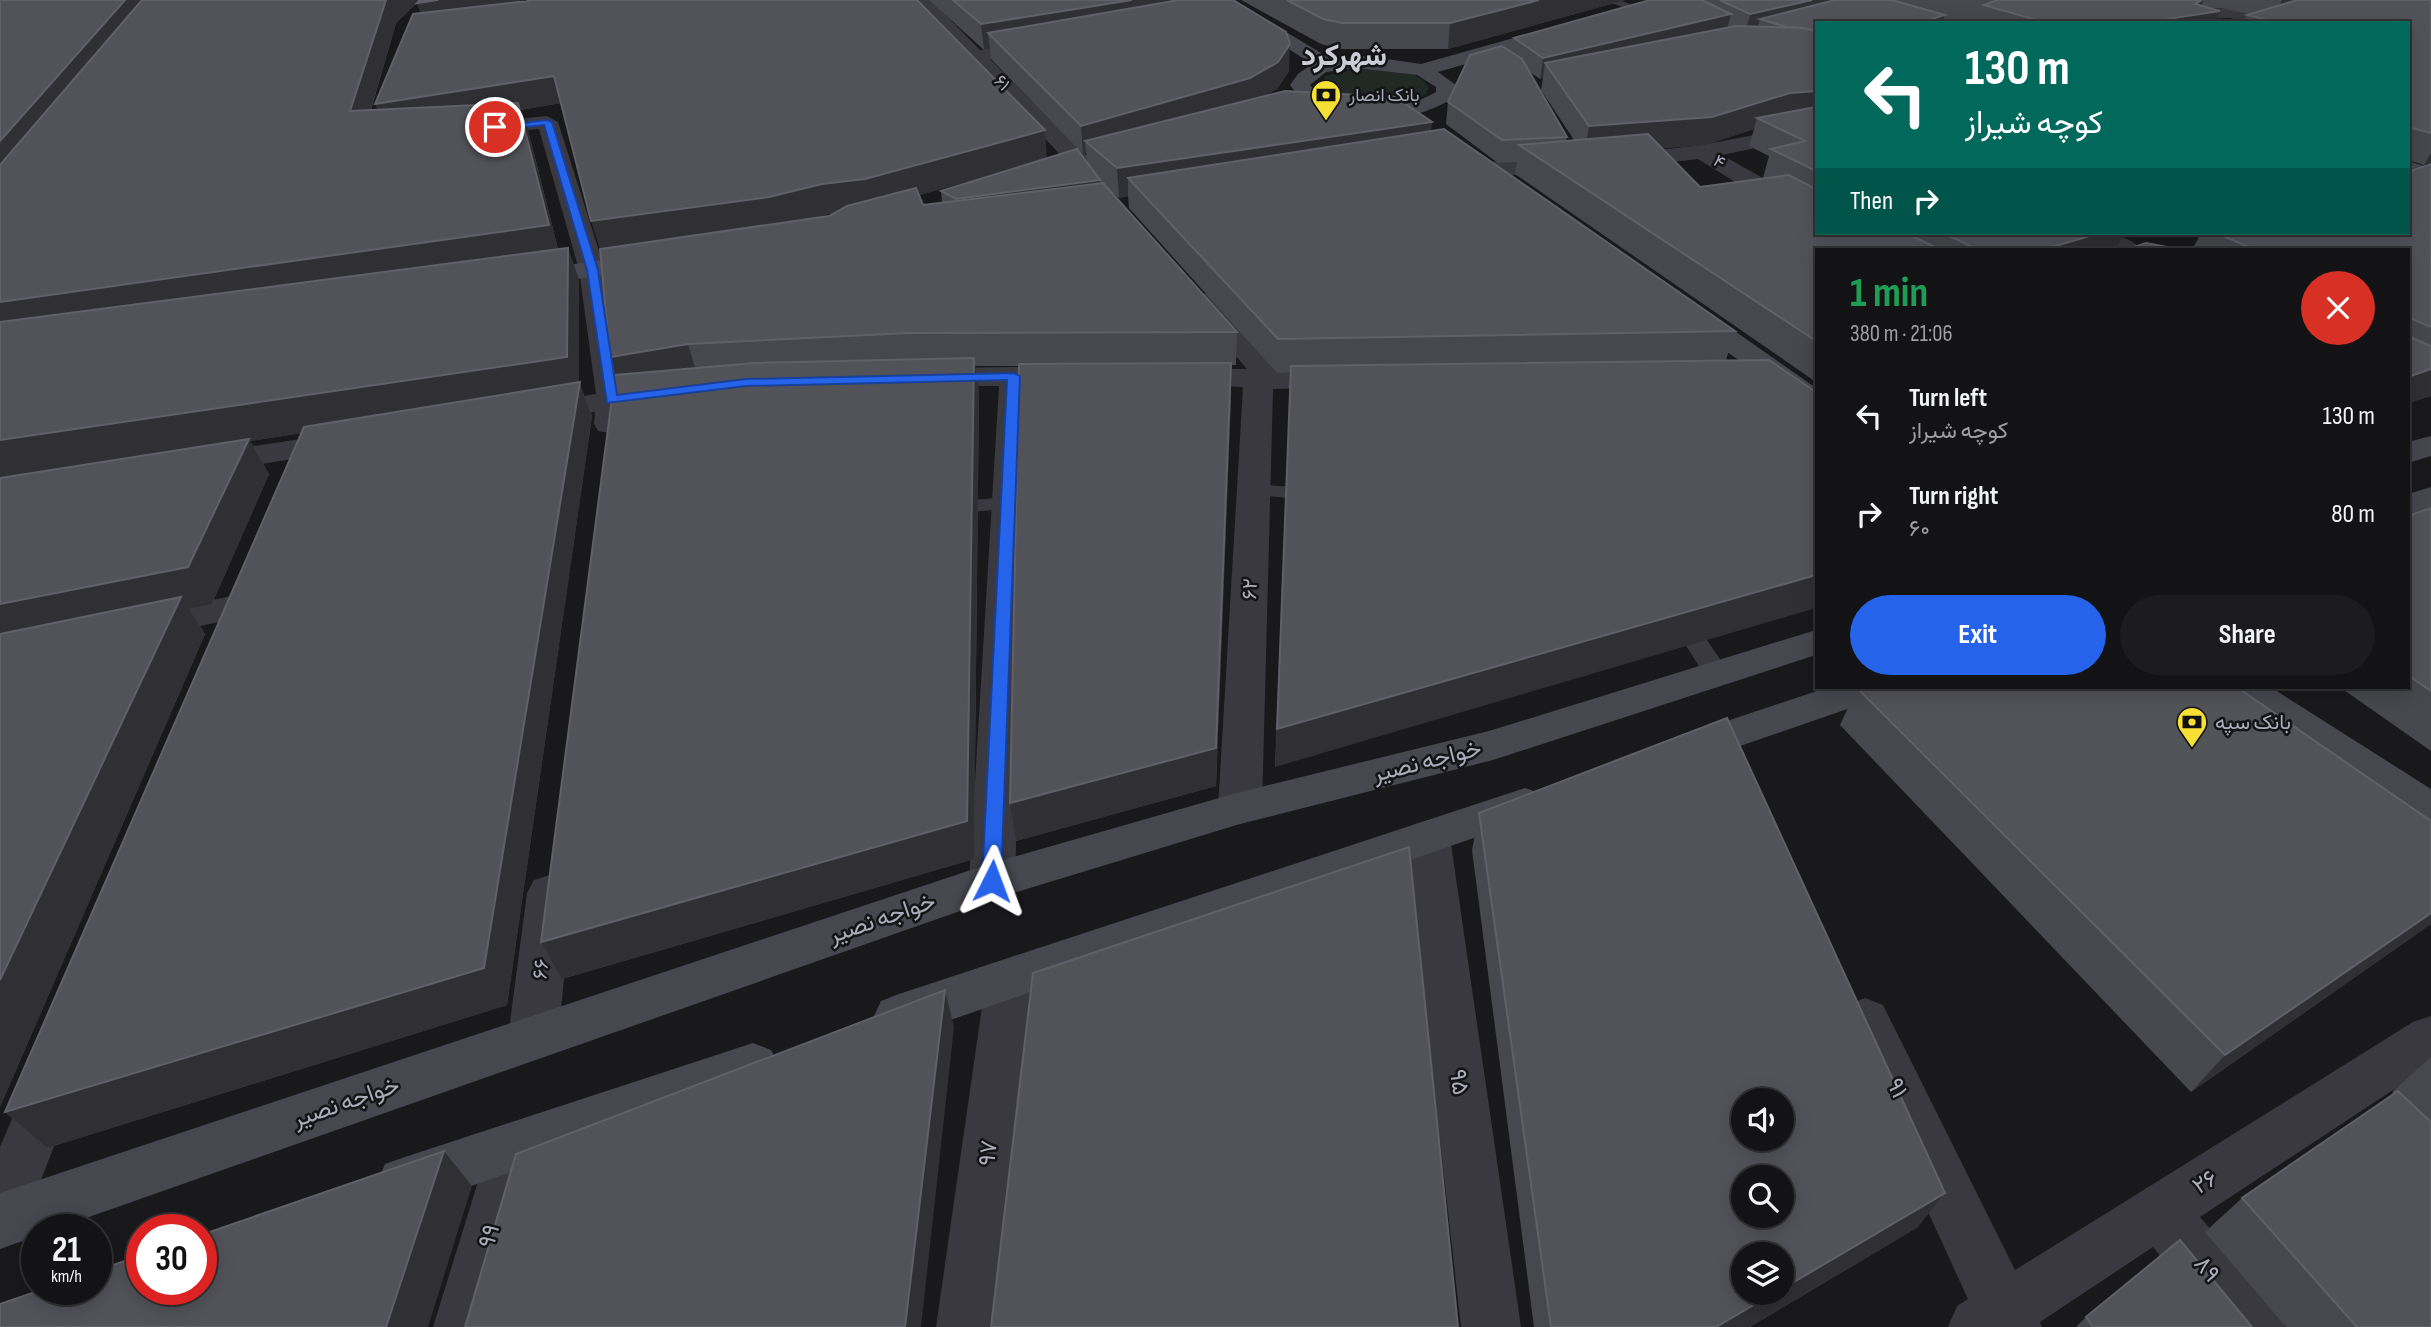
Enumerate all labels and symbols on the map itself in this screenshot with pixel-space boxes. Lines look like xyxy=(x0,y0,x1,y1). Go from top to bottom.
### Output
district label: شهرکرد xyxy=(1301,38,1387,74)
street label: ۶۱ xyxy=(990,71,1014,95)
bank icon: بانک انصار xyxy=(1309,78,1343,122)
place label: بانک انصار xyxy=(1348,85,1420,106)
pin xyxy=(465,97,525,157)
street label: ۴ xyxy=(1709,150,1729,174)
street label: ۶۲ xyxy=(1237,578,1263,600)
bank icon: بانک سپه xyxy=(2175,705,2209,749)
place label: بانک سپه xyxy=(2215,710,2291,736)
street label: خواجه نصیر xyxy=(1369,734,1484,789)
position arrow xyxy=(955,844,1029,918)
street label: خواجه نصیر xyxy=(824,886,939,950)
street label: ۶۶ xyxy=(527,957,555,981)
street label: ۹۵ xyxy=(1443,1067,1475,1097)
street label: خواجه نصیر xyxy=(288,1070,403,1134)
street label: ۹۱ xyxy=(1880,1073,1914,1103)
street label: ۹۷ xyxy=(972,1138,1004,1168)
street label: ۲۶ xyxy=(2187,1163,2223,1201)
speed limit sign: 30 xyxy=(126,1214,217,1305)
street label: ۹۹ xyxy=(472,1221,506,1251)
street label: ۸۹ xyxy=(2188,1250,2226,1288)

